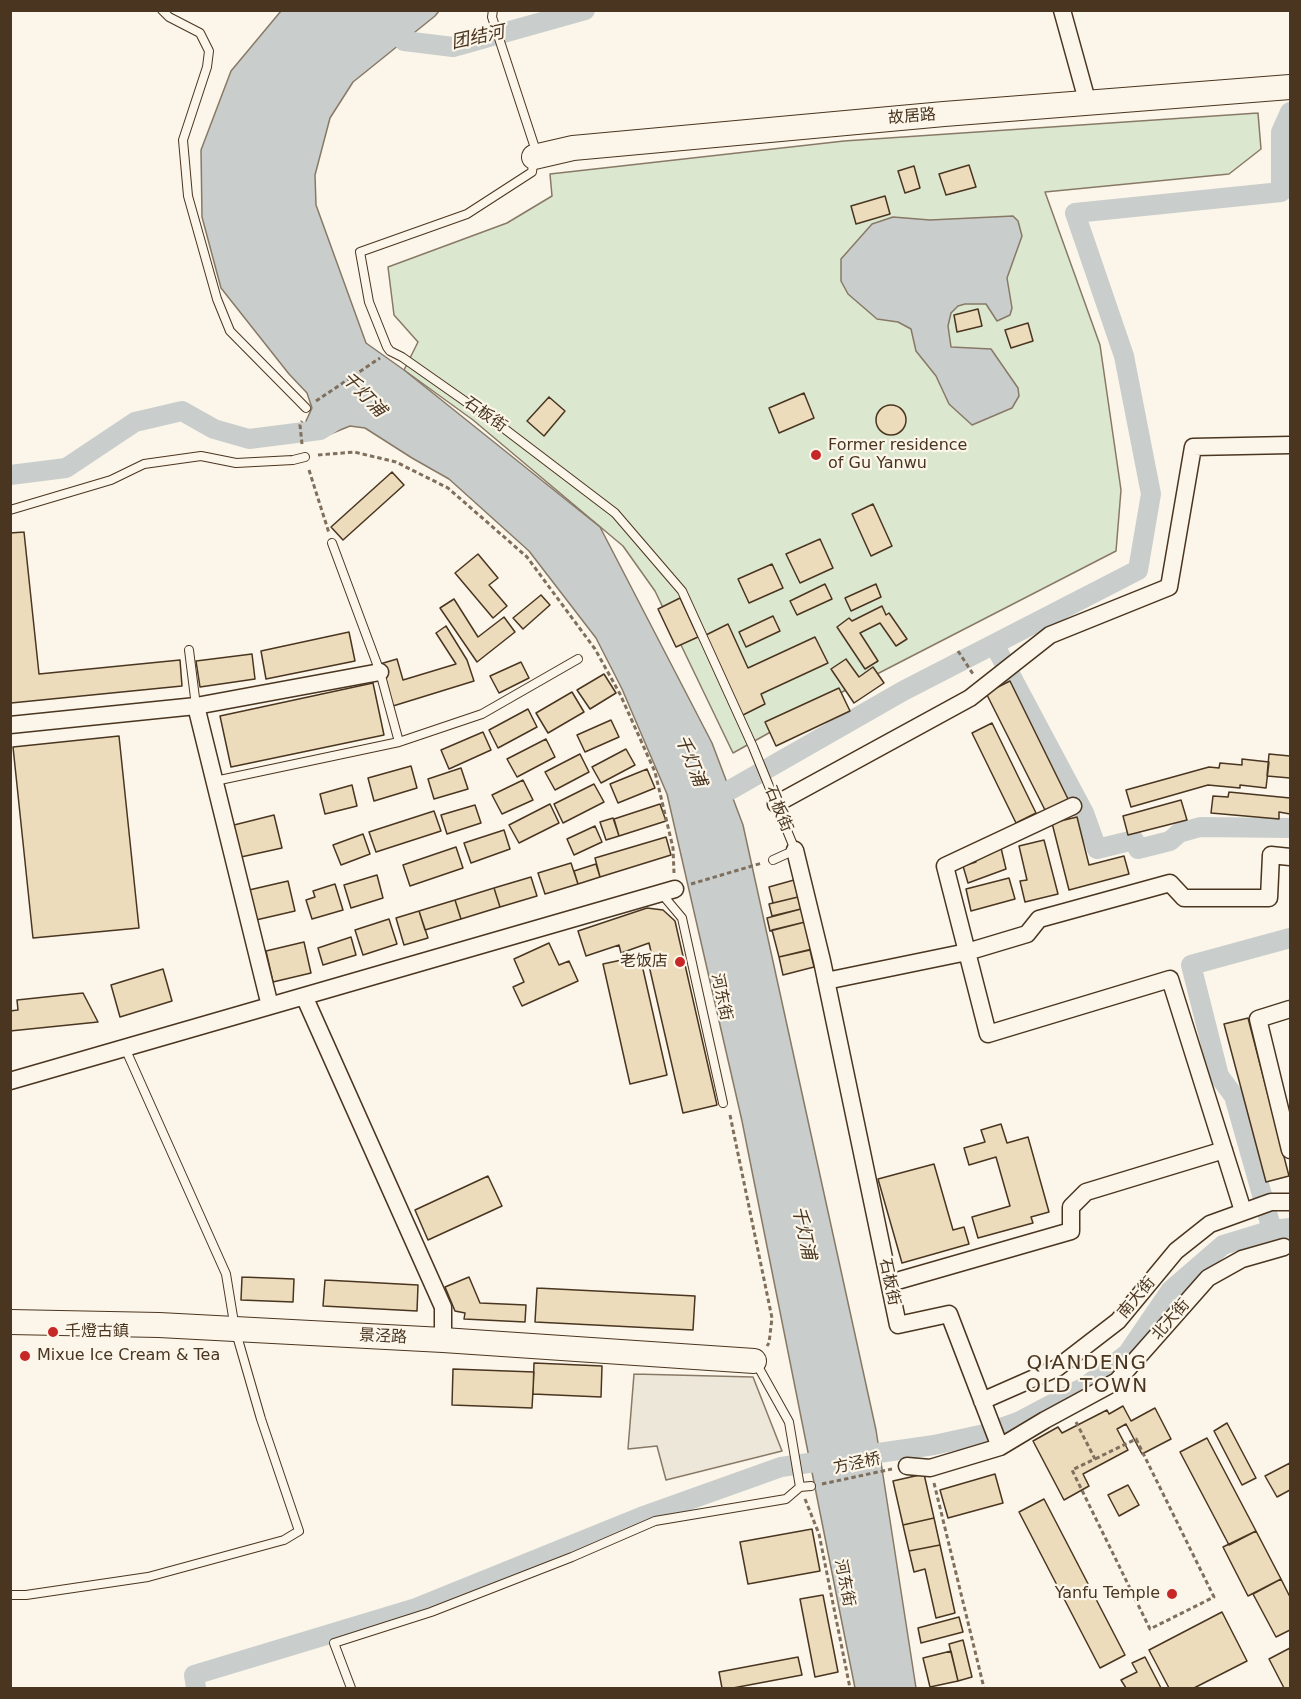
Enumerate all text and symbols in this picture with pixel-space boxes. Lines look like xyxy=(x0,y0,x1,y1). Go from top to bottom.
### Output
water label: 团结河 xyxy=(449,22,507,54)
street label: 故居路 xyxy=(887,105,937,129)
water label: 千灯浦 xyxy=(336,368,390,422)
street label: 石板街 xyxy=(460,393,510,437)
place label: Former residence of Gu Yanwu xyxy=(828,436,967,474)
marker: Former residence of Gu Yanwu xyxy=(809,448,823,462)
water label: 千灯浦 xyxy=(670,732,710,790)
street label: 石板街 xyxy=(760,783,796,835)
place label: 老饭店 xyxy=(620,952,668,972)
marker: 老饭店 xyxy=(673,955,687,969)
street label: 河东街 xyxy=(707,972,735,1022)
water label: 千灯浦 xyxy=(787,1204,819,1262)
street label: 石板街 xyxy=(875,1257,903,1307)
street label: 南大街 xyxy=(1114,1273,1160,1323)
street label: 北大街 xyxy=(1148,1296,1194,1344)
place label: 千燈古鎮 xyxy=(65,1322,129,1342)
marker: 千燈古鎮 xyxy=(46,1325,60,1339)
street label: 景泾路 xyxy=(359,1326,407,1348)
place label: Mixue Ice Cream & Tea xyxy=(37,1346,220,1366)
marker: Mixue Ice Cream & Tea xyxy=(18,1349,32,1363)
district label: QIANDENG OLD TOWN xyxy=(1025,1352,1149,1399)
street label: 方泾桥 xyxy=(832,1450,882,1478)
street label: 河东街 xyxy=(830,1558,858,1608)
place label: Yanfu Temple xyxy=(1055,1584,1160,1604)
marker: Yanfu Temple xyxy=(1165,1587,1179,1601)

